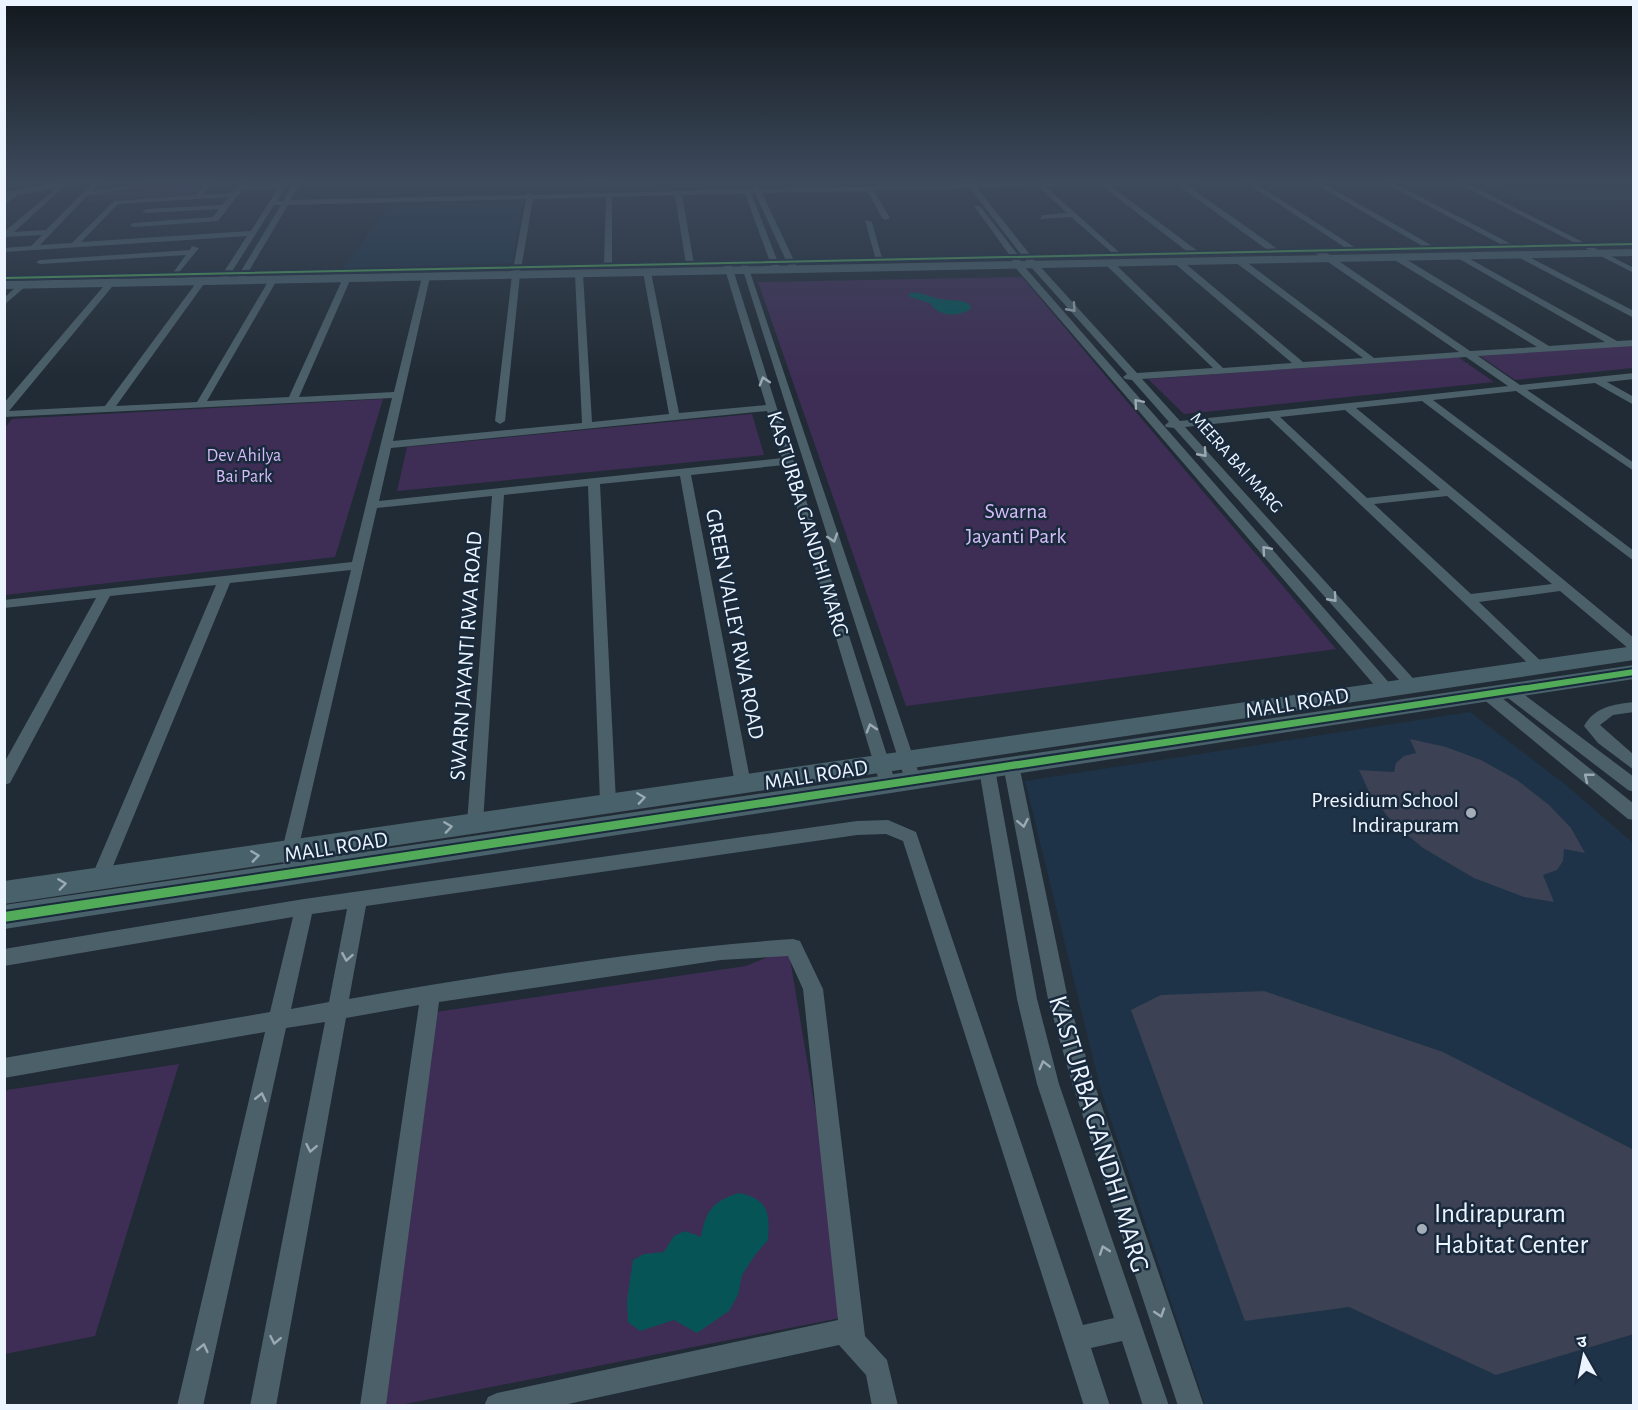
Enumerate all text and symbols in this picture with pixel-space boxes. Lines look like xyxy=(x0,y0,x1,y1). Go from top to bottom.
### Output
one-way arrow xyxy=(1065,301,1076,311)
one-way arrow xyxy=(759,376,771,387)
one-way arrow xyxy=(1135,399,1146,410)
street label: KASTURBA GANDHI MARG xyxy=(763,409,853,639)
street label: MEERA BAI MARG xyxy=(1186,409,1286,517)
one-way arrow xyxy=(1196,446,1207,456)
park label: Dev Ahilya Bai Park xyxy=(207,447,281,486)
park label: Swarna Jayanti Park xyxy=(966,500,1066,547)
street label: GREEN VALLEY RWA ROAD xyxy=(702,507,768,741)
street label: SWARN JAYANTI RWA ROAD xyxy=(446,531,486,781)
one-way arrow xyxy=(826,532,839,543)
one-way arrow xyxy=(1262,546,1273,557)
one-way arrow xyxy=(1326,591,1337,601)
street label: MALL ROAD xyxy=(1244,684,1350,722)
one-way arrow xyxy=(866,723,878,734)
street label: MALL ROAD xyxy=(763,756,869,794)
one-way arrow xyxy=(1584,773,1595,784)
place label: Presidium School Indirapuram xyxy=(1311,789,1459,836)
one-way arrow xyxy=(636,792,646,805)
marker: Presidium School Indirapuram xyxy=(1464,806,1478,820)
one-way arrow xyxy=(1016,817,1029,827)
one-way arrow xyxy=(444,822,453,834)
street label: MALL ROAD xyxy=(283,828,389,866)
one-way arrow xyxy=(251,850,260,862)
one-way arrow xyxy=(58,879,67,891)
one-way arrow xyxy=(341,951,354,961)
street label: KASTURBA GANDHI MARG xyxy=(1044,992,1154,1276)
one-way arrow xyxy=(1038,1060,1051,1070)
one-way arrow xyxy=(253,1092,266,1102)
one-way arrow xyxy=(305,1143,318,1153)
place label: Indirapuram Habitat Center xyxy=(1434,1200,1589,1258)
marker: Indirapuram Habitat Center xyxy=(1415,1222,1429,1236)
one-way arrow xyxy=(1099,1245,1112,1256)
one-way arrow xyxy=(1152,1307,1165,1318)
north arrow xyxy=(1554,1326,1614,1386)
text: उ xyxy=(1576,1333,1588,1351)
one-way arrow xyxy=(270,1335,282,1345)
one-way arrow xyxy=(196,1344,209,1354)

